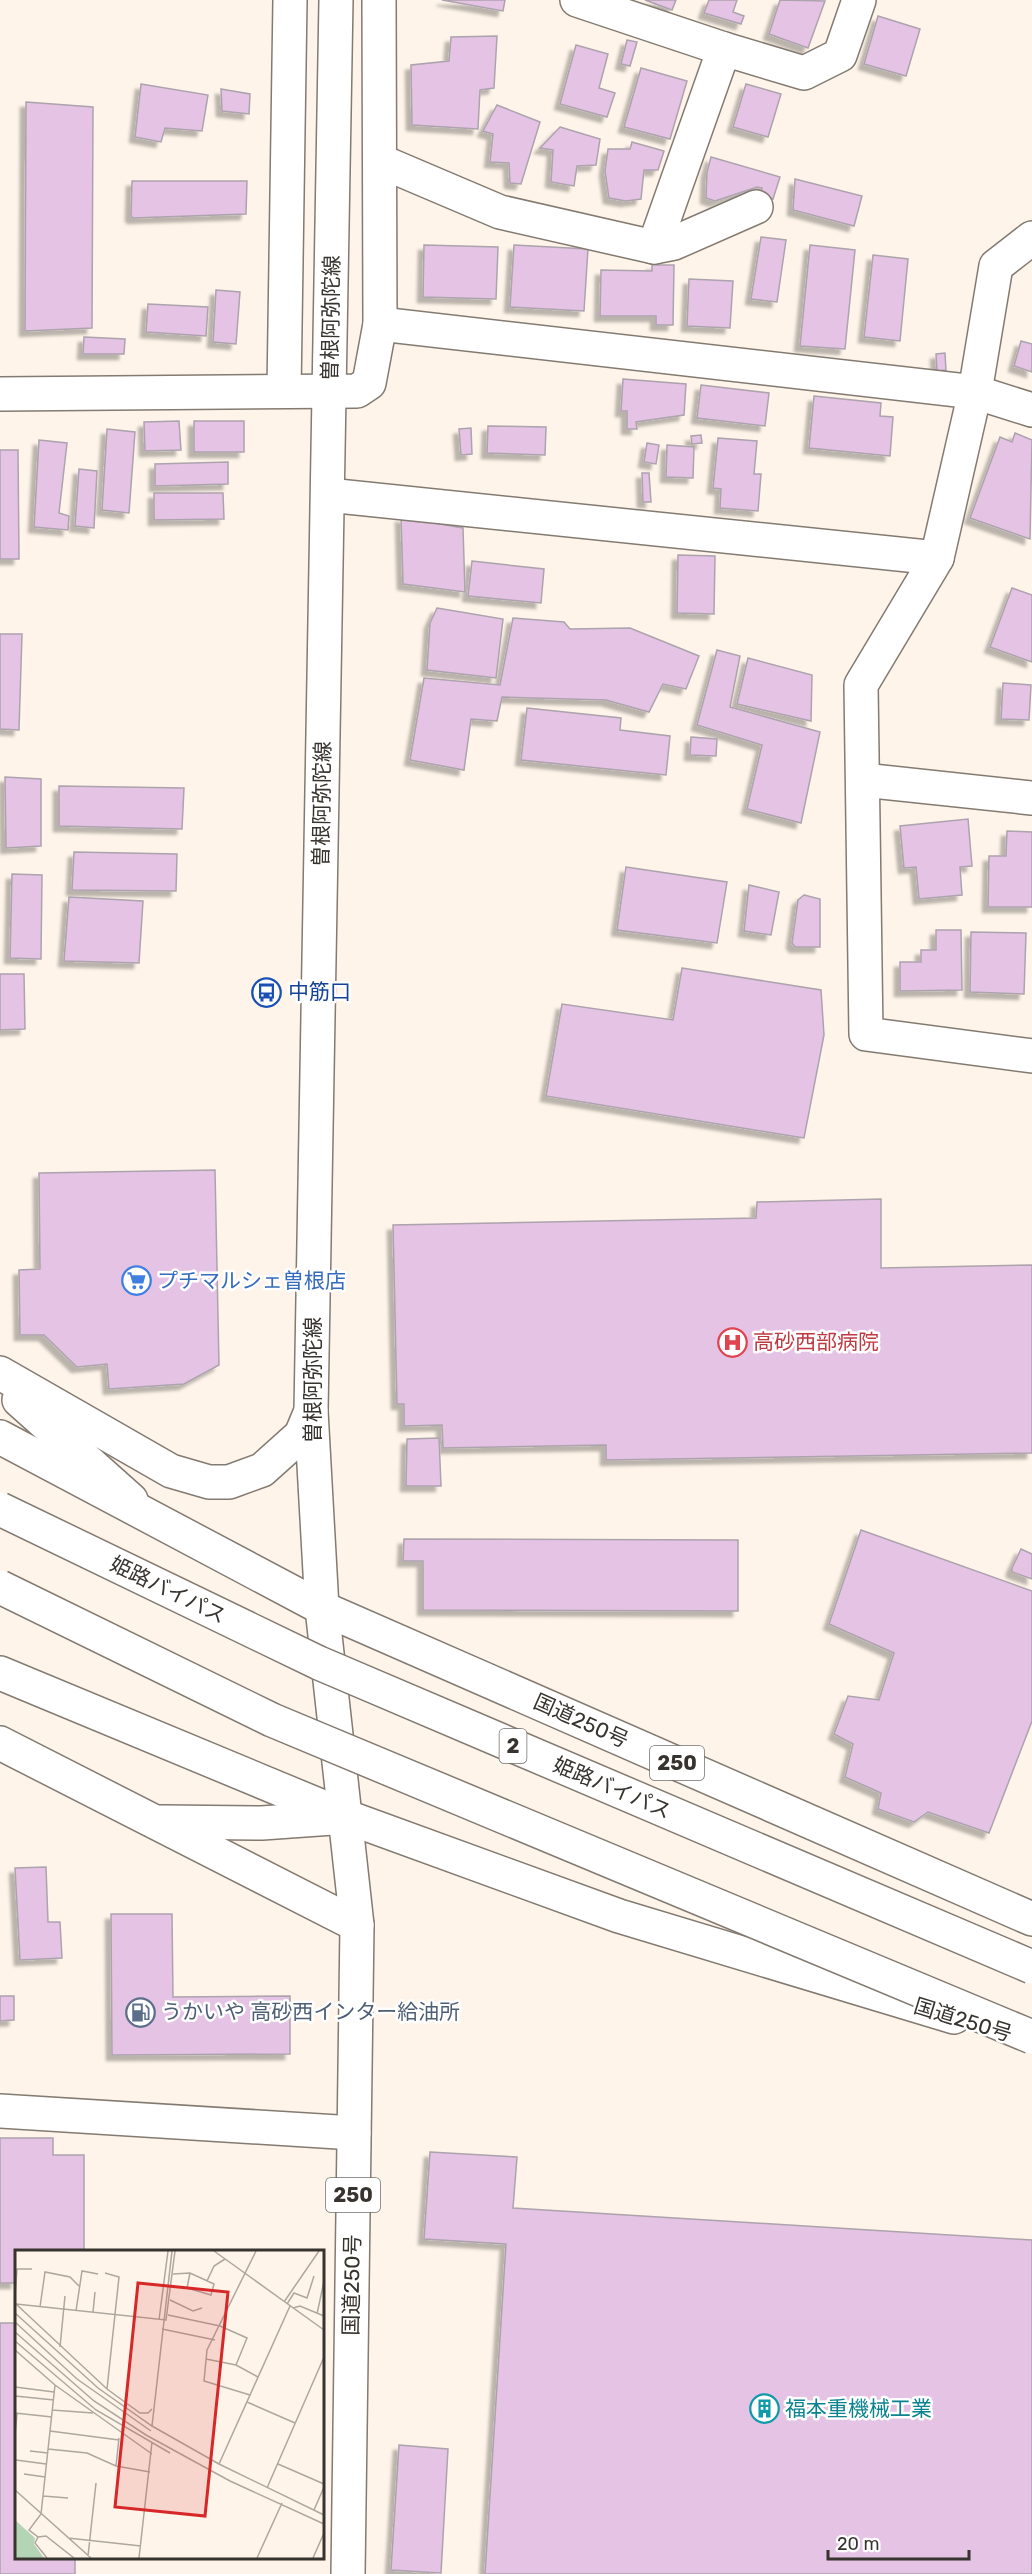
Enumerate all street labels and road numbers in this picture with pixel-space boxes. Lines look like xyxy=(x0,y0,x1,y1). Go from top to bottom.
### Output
street label: 曽根阿弥陀線 xyxy=(317,255,344,381)
street label: 曽根阿弥陀線 xyxy=(308,741,335,867)
street label: 曽根阿弥陀線 xyxy=(300,1317,325,1443)
street label: 姫路バイパス xyxy=(106,1551,230,1628)
street label: 国道250号 xyxy=(530,1689,632,1753)
road number: 2 xyxy=(500,1729,526,1763)
road number: 250 xyxy=(650,1746,704,1780)
street label: 姫路バイパス xyxy=(550,1751,675,1824)
street label: 国道250号 xyxy=(911,1993,1015,2046)
road number: 250 xyxy=(326,2178,380,2212)
street label: 国道250号 xyxy=(338,2234,365,2336)

